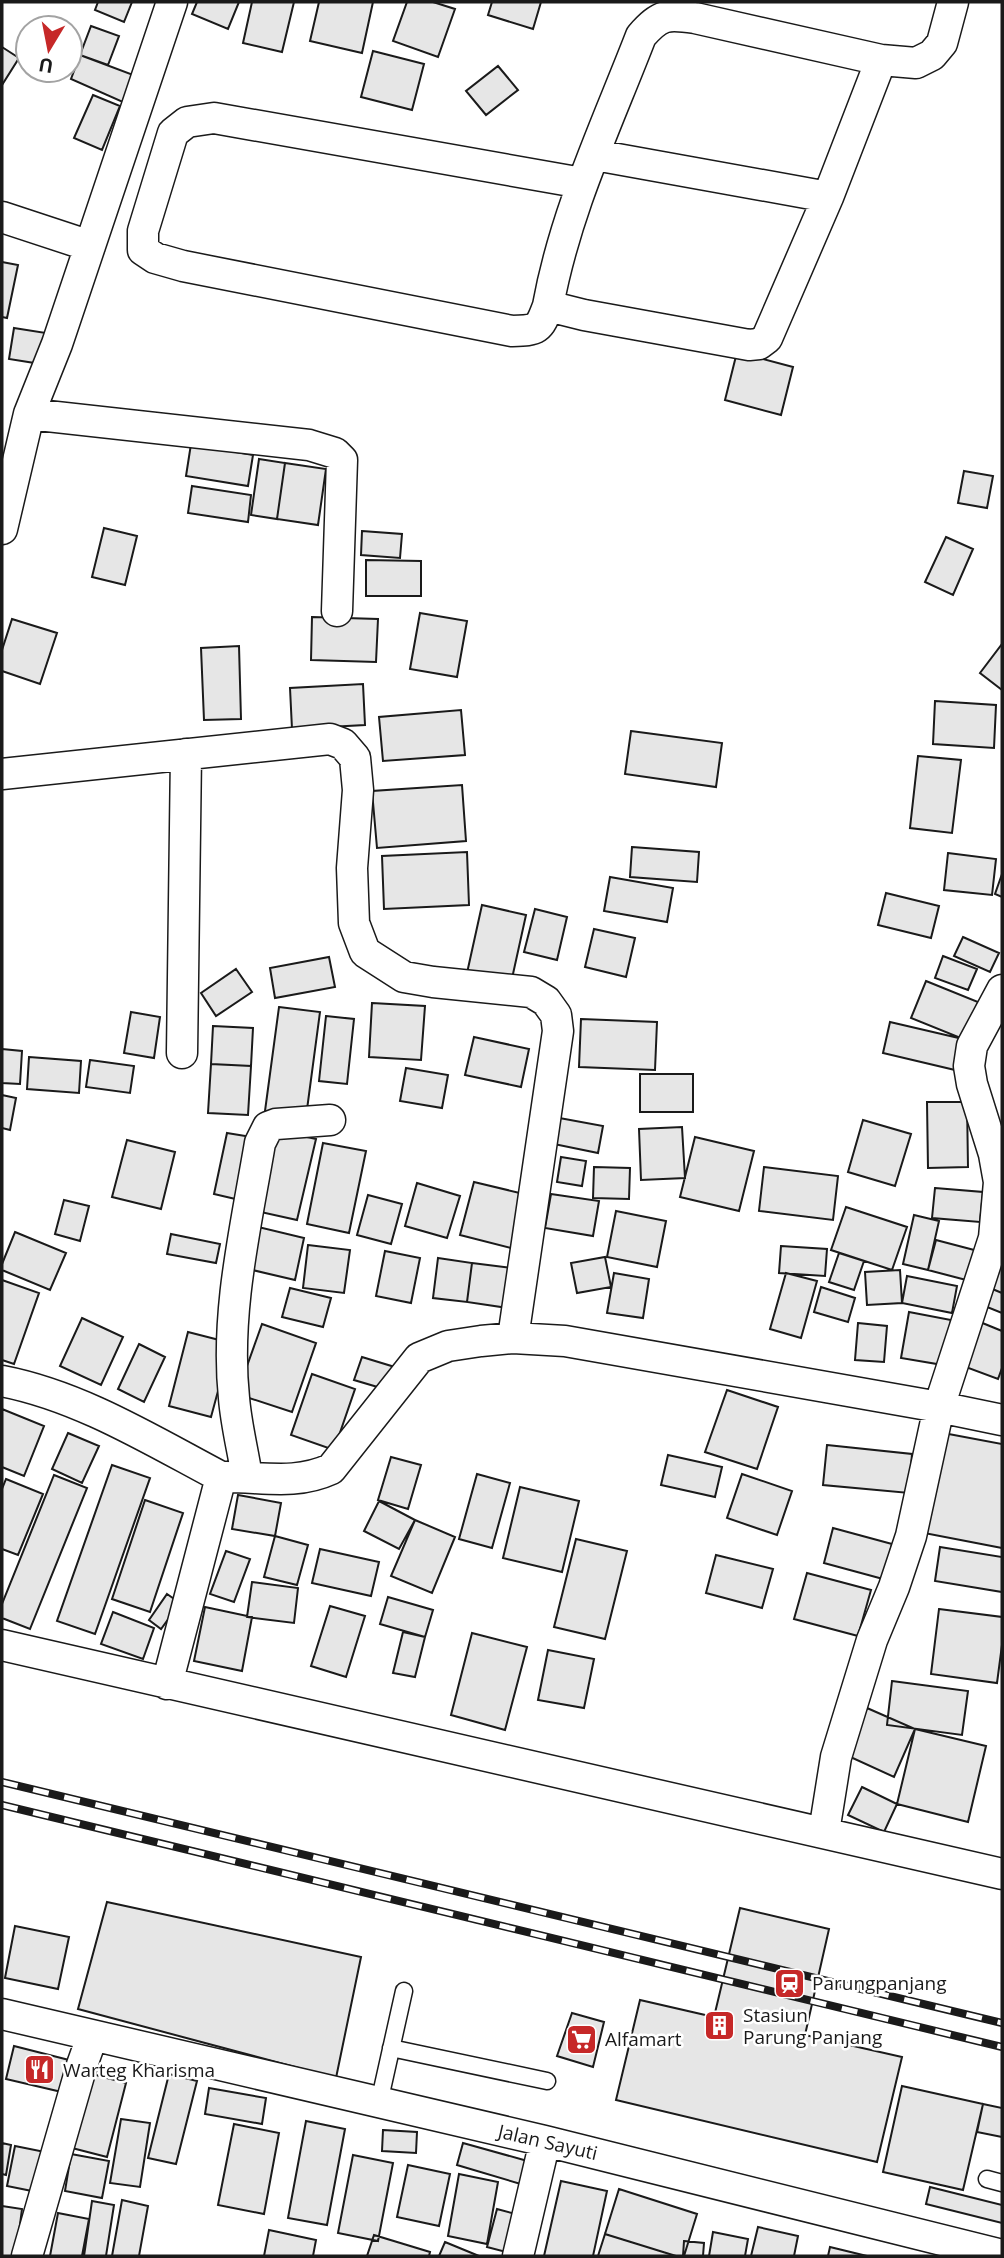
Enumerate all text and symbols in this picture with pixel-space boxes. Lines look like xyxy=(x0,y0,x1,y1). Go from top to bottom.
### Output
north arrow xyxy=(14,14,84,84)
text: U xyxy=(37,52,55,80)
station icon: Parungpanjang xyxy=(772,1966,806,2000)
place label: Parungpanjang xyxy=(812,1970,947,1996)
place label: Stasiun Parung Panjang xyxy=(743,2002,882,2050)
building icon: Stasiun Parung Panjang xyxy=(703,2009,737,2043)
supermarket icon: Alfamart xyxy=(565,2022,599,2056)
place label: Alfamart xyxy=(605,2026,682,2052)
restaurant icon: Warteg Kharisma xyxy=(23,2053,57,2087)
place label: Warteg Kharisma xyxy=(63,2057,215,2083)
street label: Jalan Sayuti xyxy=(494,2117,600,2166)

